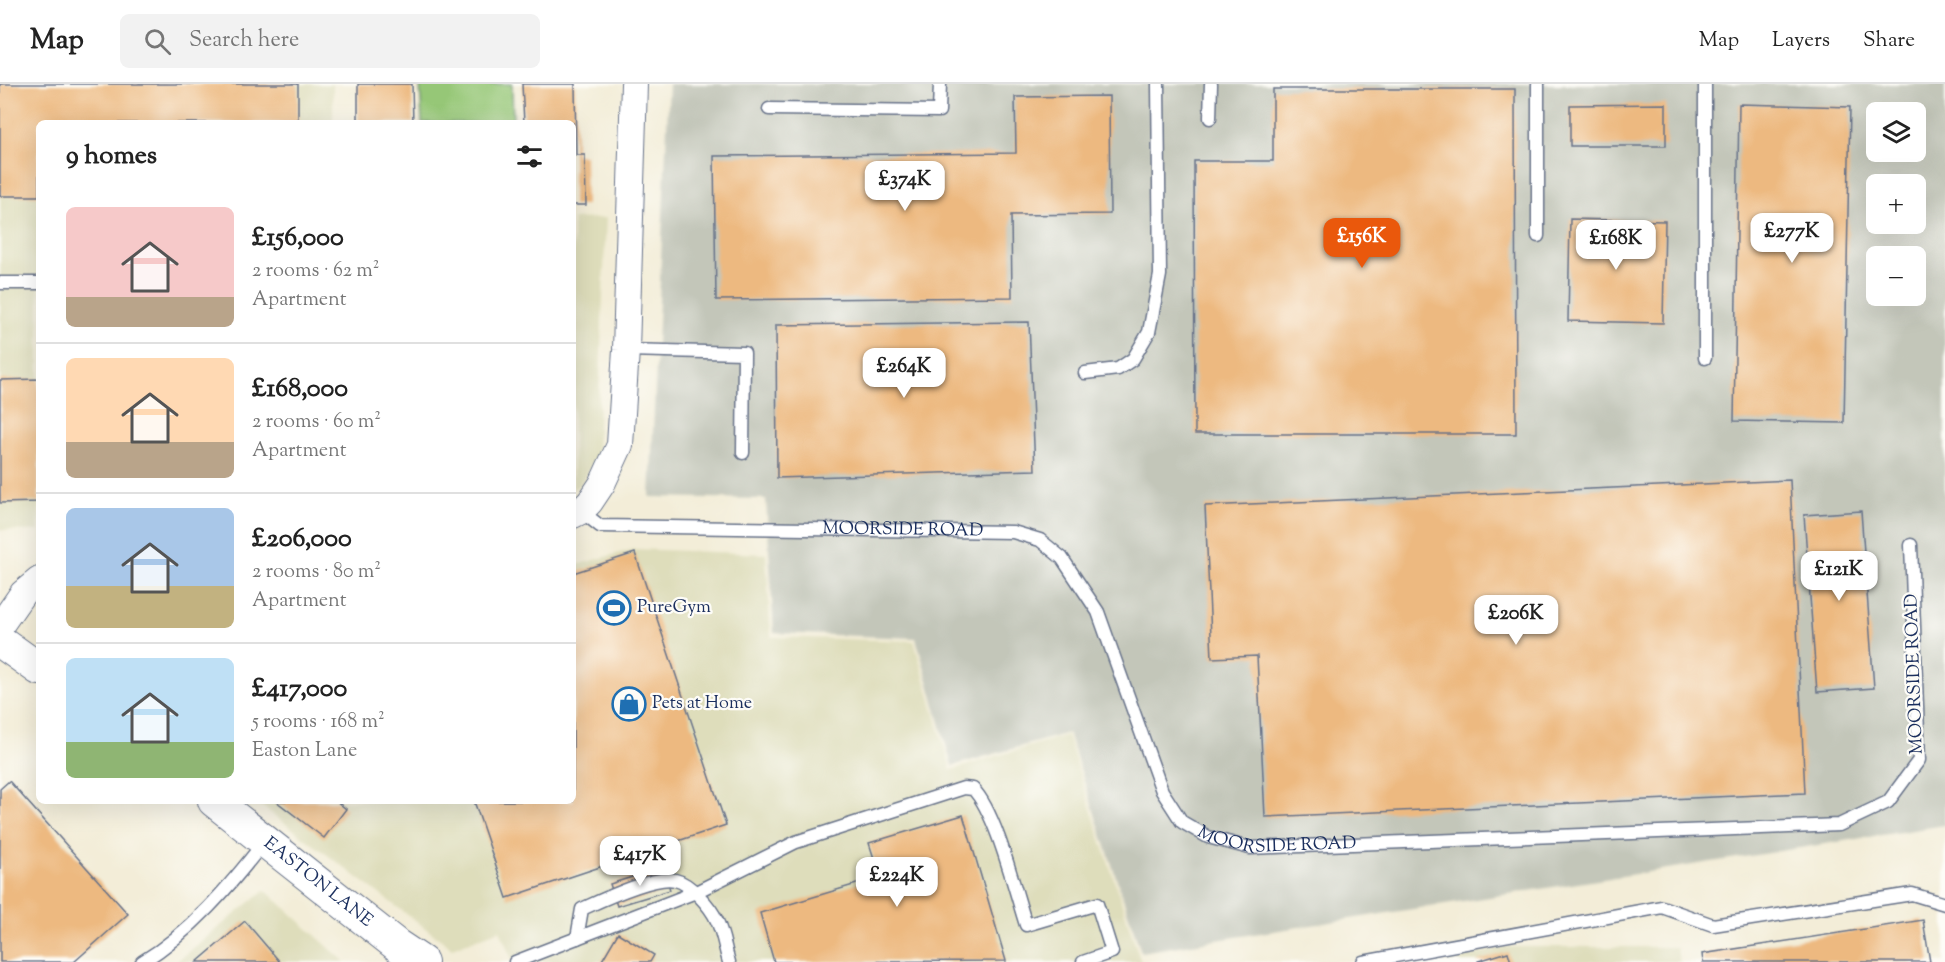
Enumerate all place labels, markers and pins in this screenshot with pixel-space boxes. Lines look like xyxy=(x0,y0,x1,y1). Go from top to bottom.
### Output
pin: £374K xyxy=(863,161,947,212)
pin: £277K xyxy=(1750,213,1834,264)
pin: £156K xyxy=(1320,218,1404,269)
pin: £168K xyxy=(1574,220,1658,271)
pin: £264K xyxy=(862,348,946,399)
pin: £121K xyxy=(1797,551,1881,602)
sports icon: PureGym xyxy=(596,590,632,626)
place label: PureGym xyxy=(637,595,711,621)
pin: £206K xyxy=(1474,595,1558,646)
shop icon: Pets at Home xyxy=(611,686,647,722)
place label: Pets at Home xyxy=(652,691,752,717)
pin: £417K xyxy=(598,836,682,887)
pin: £224K xyxy=(855,857,939,908)

